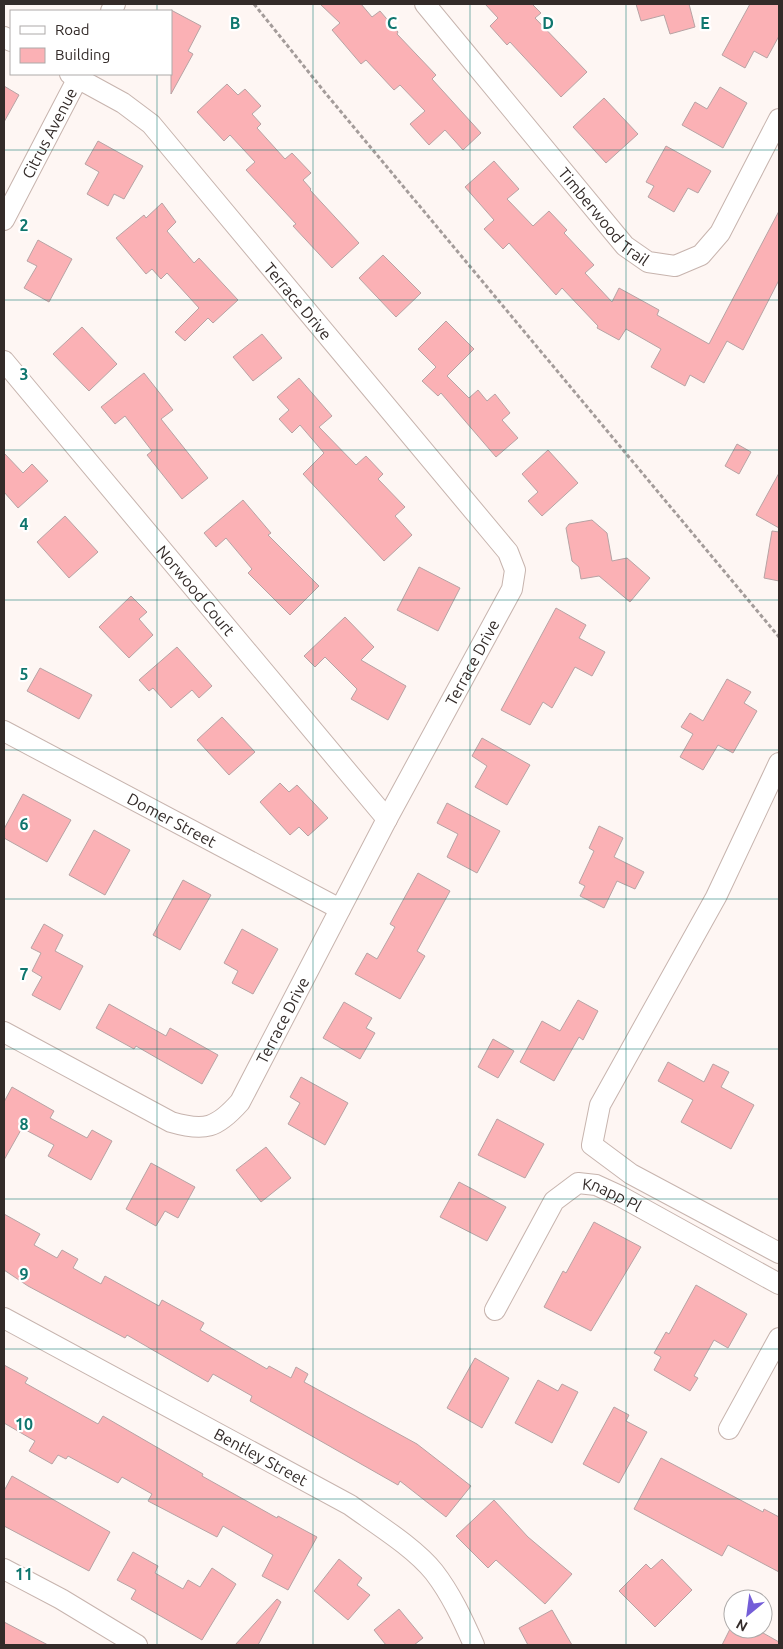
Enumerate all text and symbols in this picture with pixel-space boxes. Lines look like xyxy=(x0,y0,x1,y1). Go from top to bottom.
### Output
legend xyxy=(10,10,172,75)
text: B xyxy=(230,14,240,32)
text: C xyxy=(387,14,397,32)
text: D xyxy=(542,14,554,32)
text: E xyxy=(700,14,710,32)
text: Road xyxy=(55,21,90,38)
text: Building xyxy=(55,46,110,63)
street label: Citrus Avenue xyxy=(18,85,80,181)
street label: Timberwood Trail xyxy=(555,164,653,269)
text: 2 xyxy=(19,216,29,234)
street label: Terrace Drive xyxy=(261,259,335,343)
text: 3 xyxy=(19,365,29,383)
text: 4 xyxy=(19,515,29,533)
street label: Norwood Court xyxy=(153,542,239,640)
street label: Terrace Drive xyxy=(441,616,503,708)
text: 5 xyxy=(19,665,29,683)
street label: Domer Street xyxy=(124,789,220,851)
text: 6 xyxy=(19,815,29,833)
text: 7 xyxy=(19,965,29,983)
street label: Terrace Drive xyxy=(253,974,312,1067)
text: 8 xyxy=(19,1115,29,1133)
street label: Knapp Pl xyxy=(581,1175,645,1215)
text: 9 xyxy=(19,1265,29,1283)
text: 10 xyxy=(15,1415,33,1433)
street label: Bentley Street xyxy=(211,1424,311,1490)
text: 11 xyxy=(15,1565,33,1583)
north arrow xyxy=(723,1589,773,1639)
text: N xyxy=(733,1616,750,1635)

